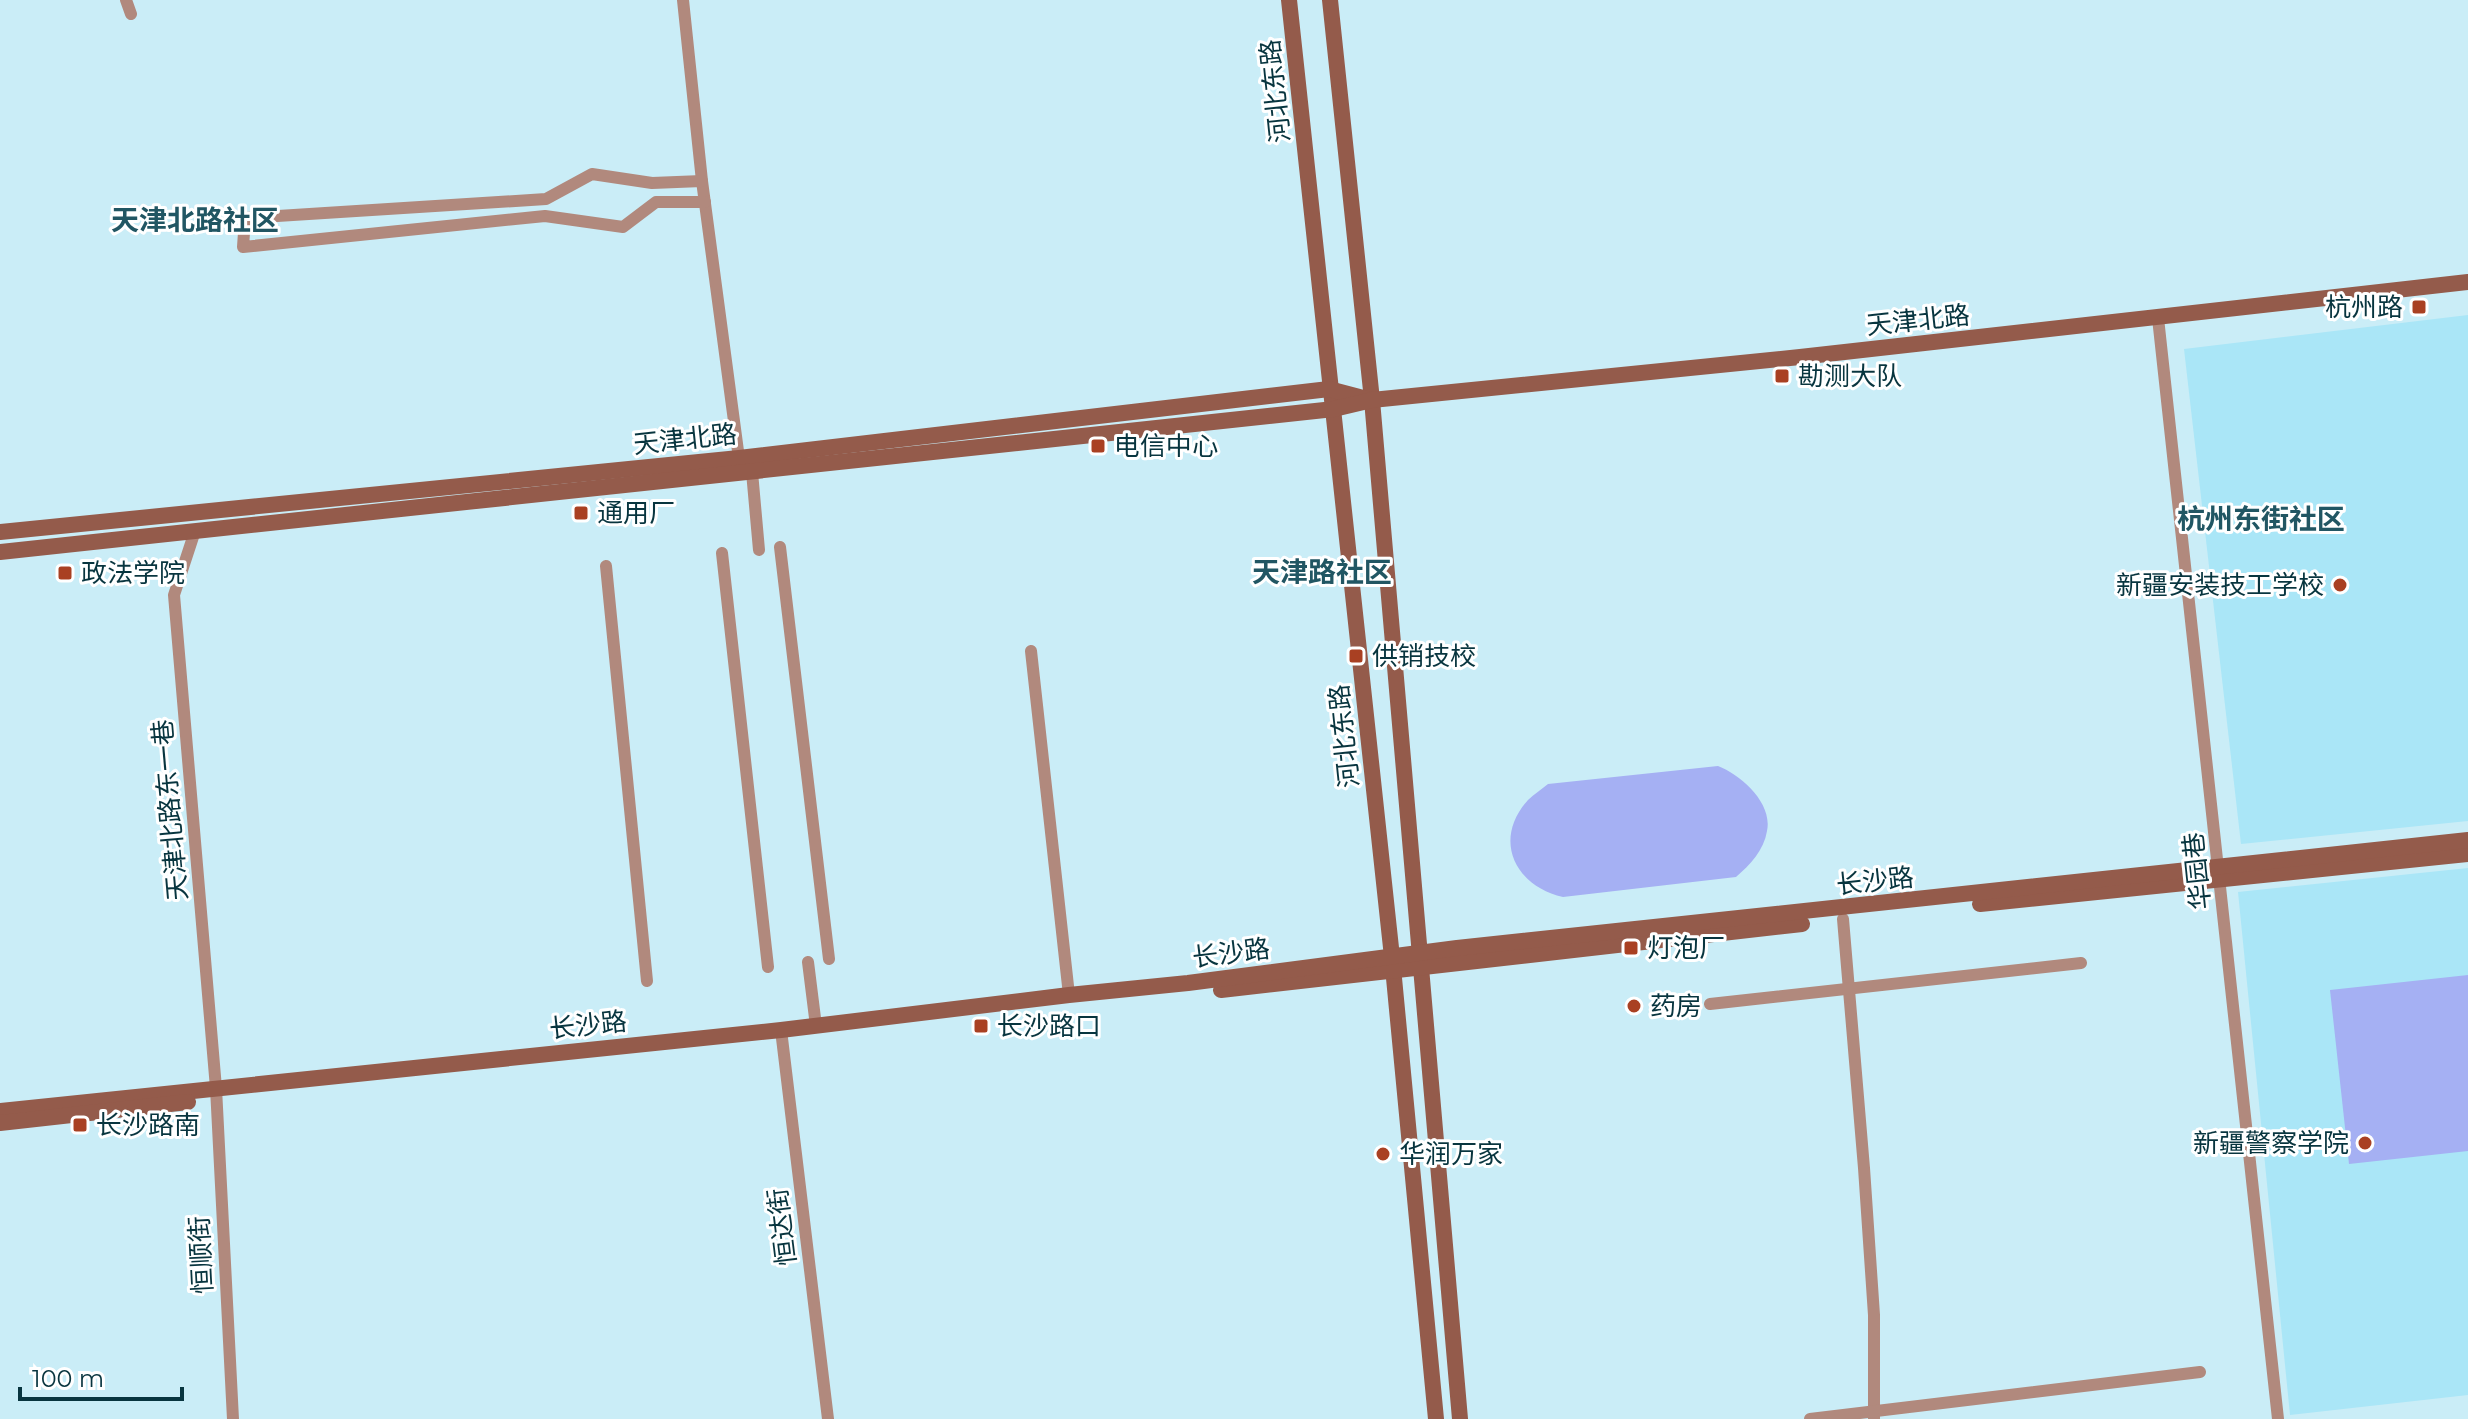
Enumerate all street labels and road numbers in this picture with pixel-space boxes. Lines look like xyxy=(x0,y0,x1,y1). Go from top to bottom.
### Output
street label: 河北东路 xyxy=(1254,38,1296,144)
street label: 天津北路 xyxy=(1865,299,1971,341)
street label: 天津北路 xyxy=(632,418,738,460)
street label: 河北东路 xyxy=(1323,683,1365,789)
street label: 天津北路东一巷 xyxy=(146,718,194,902)
street label: 华园巷 xyxy=(2177,831,2217,911)
street label: 长沙路 xyxy=(1835,861,1915,901)
street label: 长沙路 xyxy=(1190,932,1272,974)
street label: 长沙路 xyxy=(548,1005,628,1045)
street label: 恒达街 xyxy=(761,1186,803,1268)
street label: 恒顺街 xyxy=(183,1215,219,1295)

